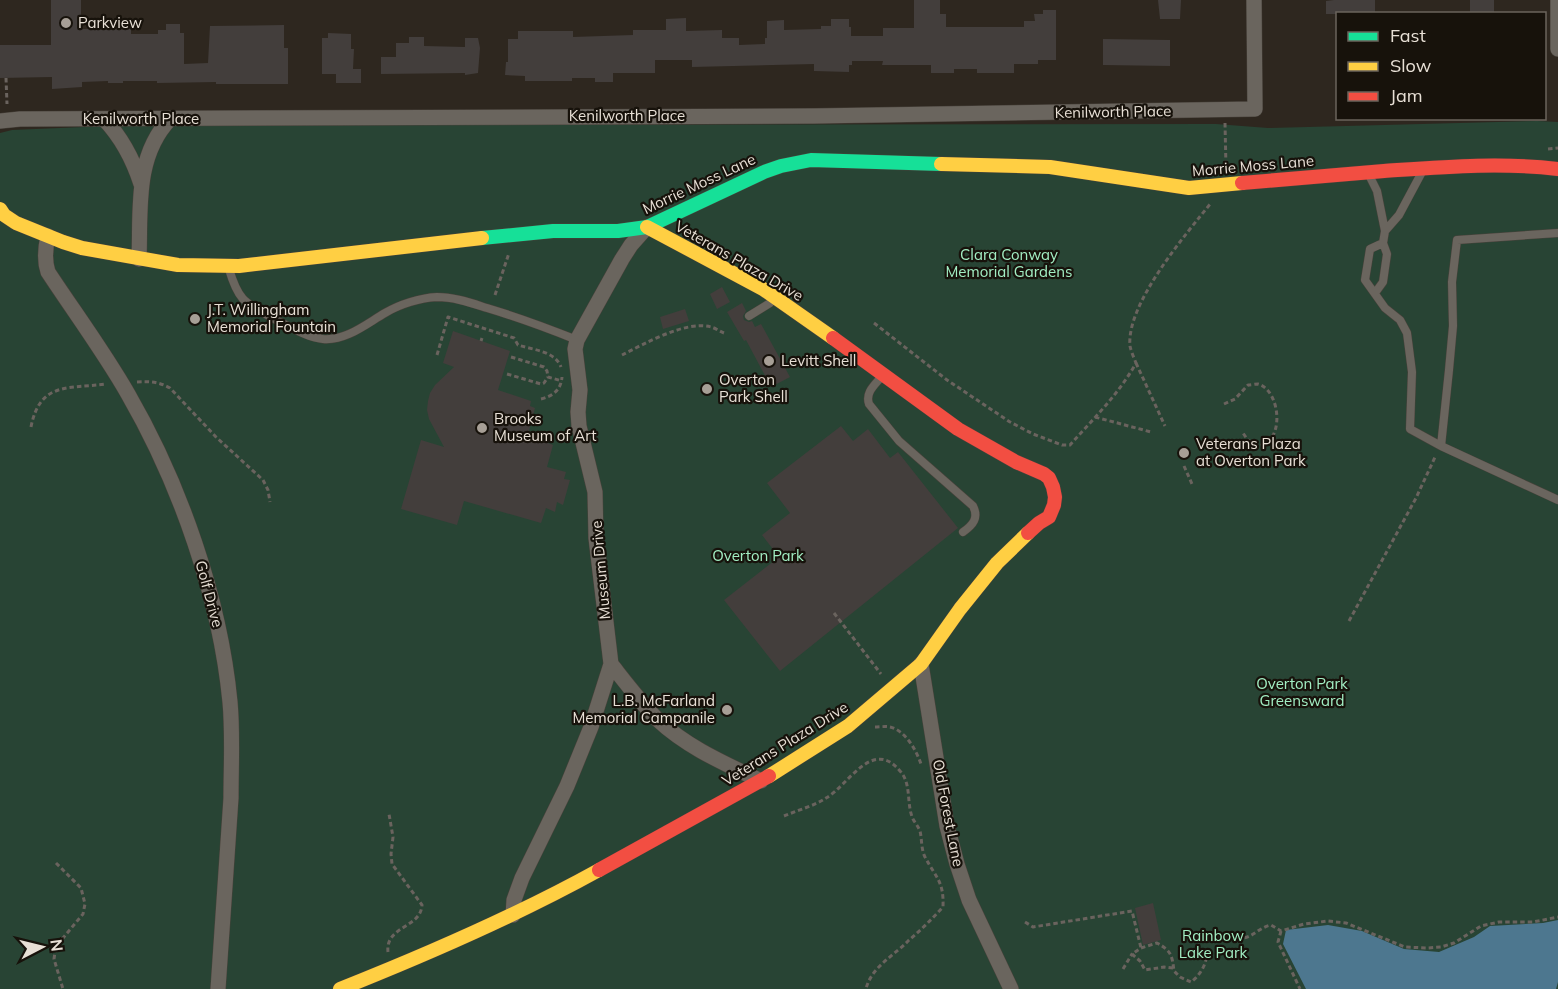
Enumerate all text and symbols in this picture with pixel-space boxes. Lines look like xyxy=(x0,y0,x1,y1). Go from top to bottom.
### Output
legend xyxy=(1336,12,1546,120)
place label: Parkview xyxy=(78,13,142,32)
marker: Parkview xyxy=(59,16,73,30)
text: Fast xyxy=(1390,24,1426,47)
text: Slow xyxy=(1390,54,1432,77)
text: Jam xyxy=(1390,84,1423,107)
street label: Kenilworth Place xyxy=(1055,101,1171,122)
street label: Kenilworth Place xyxy=(569,106,685,125)
street label: Kenilworth Place xyxy=(83,109,199,128)
street label: Morrie Moss Lane xyxy=(639,149,758,218)
street label: Morrie Moss Lane xyxy=(1191,151,1315,180)
street label: Veterans Plaza Drive xyxy=(672,216,807,305)
park label: Clara Conway Memorial Gardens xyxy=(946,245,1072,281)
place label: J.T. Willingham Memorial Fountain xyxy=(207,300,336,336)
marker: J.T. Willingham Memorial Fountain xyxy=(188,312,202,326)
place label: Levitt Shell xyxy=(781,351,856,370)
marker: Levitt Shell xyxy=(762,354,776,368)
place label: Overton Park Shell xyxy=(719,370,788,406)
marker: Overton Park Shell xyxy=(700,382,714,396)
place label: Brooks Museum of Art xyxy=(494,409,596,445)
marker: Brooks Museum of Art xyxy=(475,421,489,435)
place label: Veterans Plaza at Overton Park xyxy=(1196,434,1306,470)
marker: Veterans Plaza at Overton Park xyxy=(1177,446,1191,460)
street label: Museum Drive xyxy=(587,520,614,620)
park label: Overton Park xyxy=(712,546,804,565)
street label: Golf Drive xyxy=(191,558,228,629)
park label: Overton Park Greensward xyxy=(1256,674,1348,710)
place label: L.B. McFarland Memorial Campanile xyxy=(572,691,715,727)
street label: Veterans Plaza Drive xyxy=(718,697,851,790)
marker: L.B. McFarland Memorial Campanile xyxy=(720,703,734,717)
street label: Old Forest Lane xyxy=(929,758,968,868)
north arrow xyxy=(12,917,72,977)
park label: Rainbow Lake Park xyxy=(1179,926,1247,962)
text: N xyxy=(46,938,68,952)

